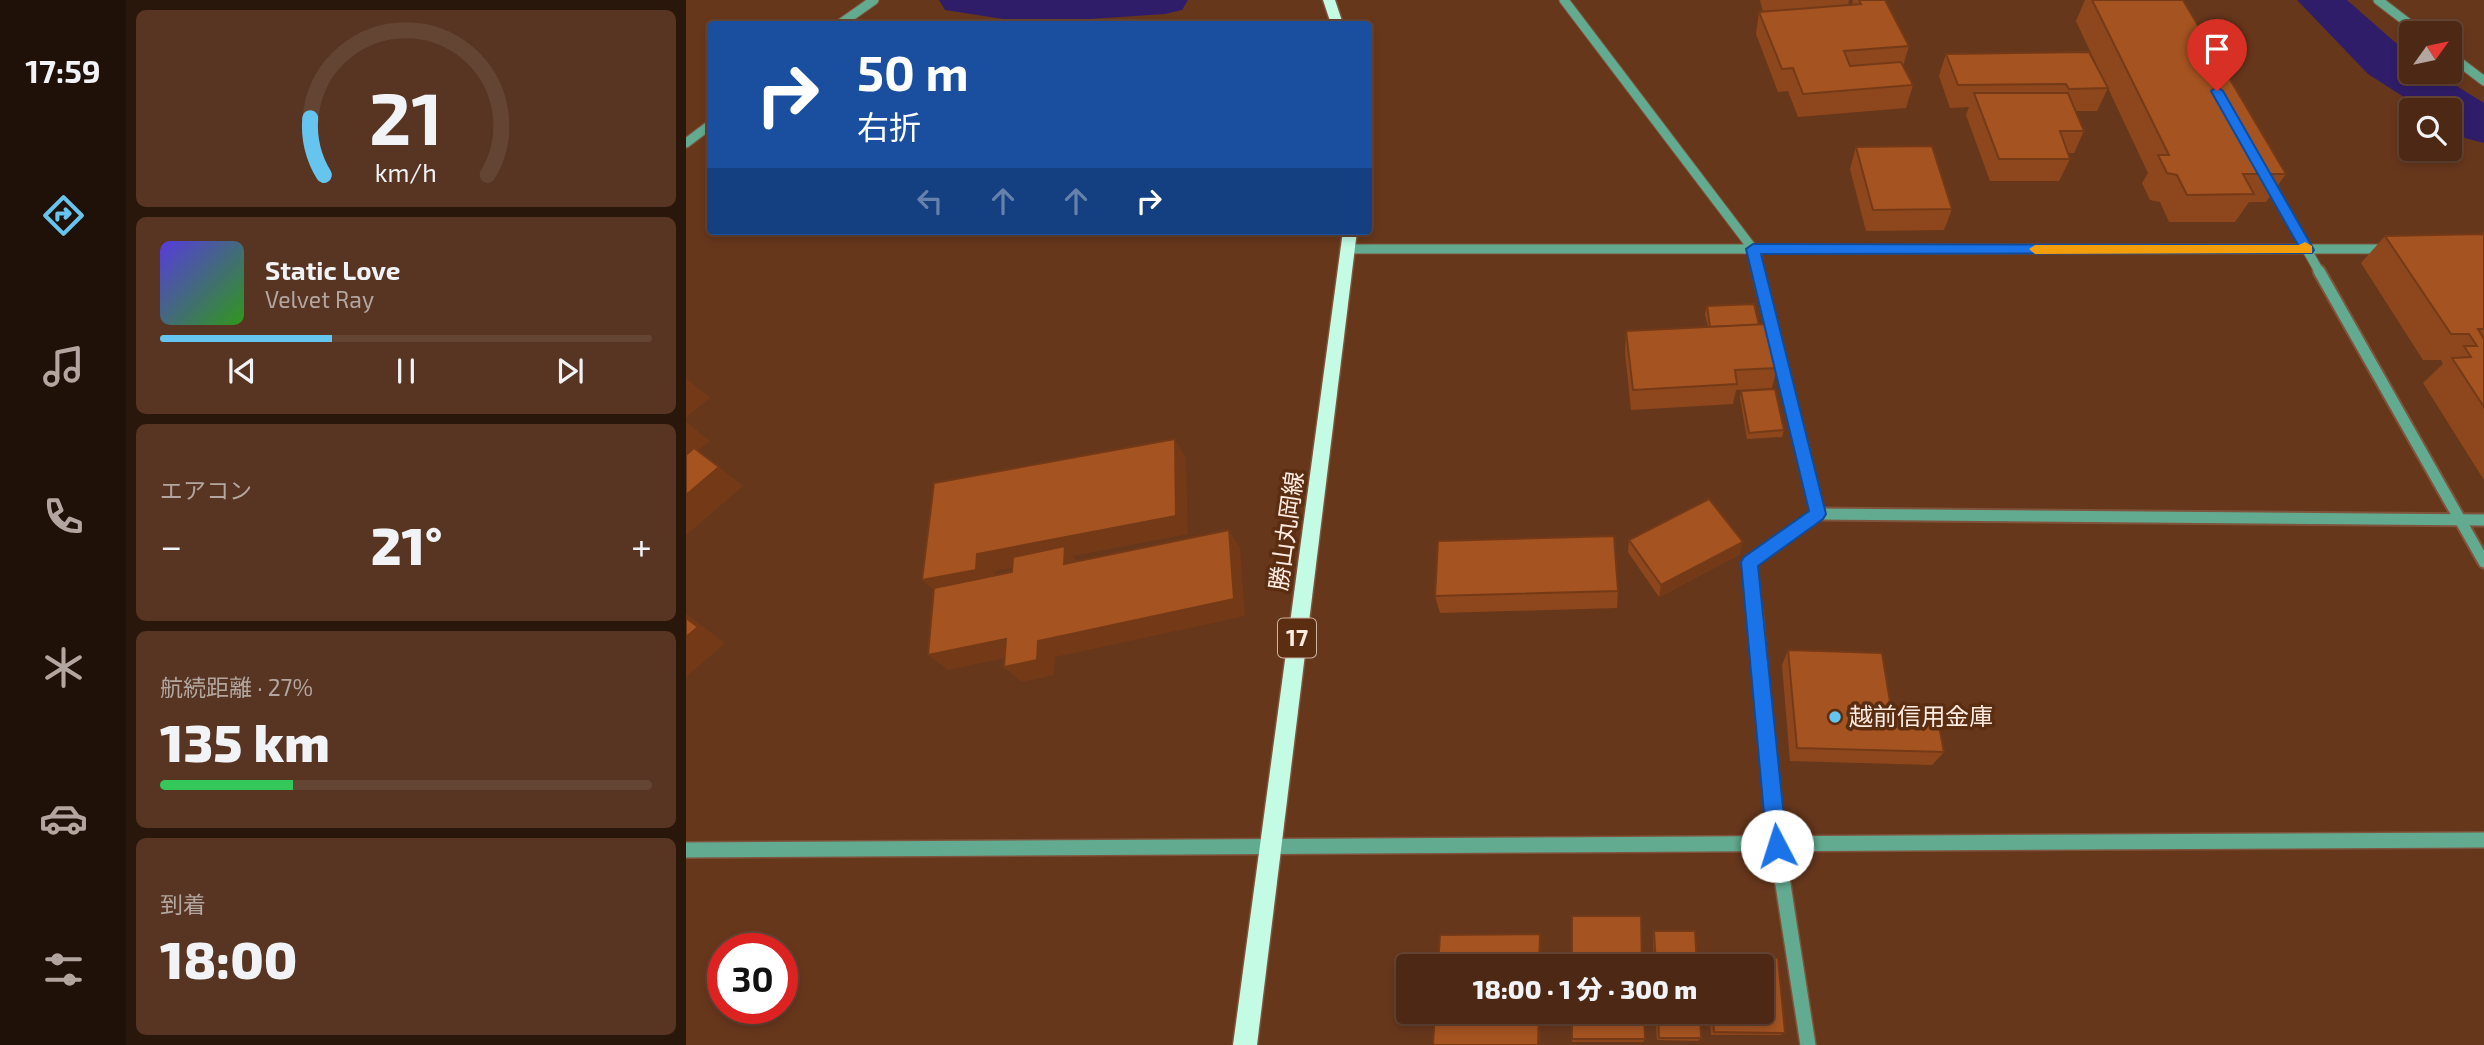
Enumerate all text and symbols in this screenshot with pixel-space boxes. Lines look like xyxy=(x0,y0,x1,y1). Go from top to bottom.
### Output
pin xyxy=(2187,19,2247,91)
north arrow xyxy=(2399,21,2462,84)
map controls xyxy=(2399,21,2462,161)
icon: arrive xyxy=(2198,30,2236,68)
text: 50 m xyxy=(857,42,969,101)
icon: right xyxy=(742,49,833,140)
text: 17:59 xyxy=(25,51,101,89)
text: 21 xyxy=(369,72,443,160)
button: search xyxy=(2399,98,2462,161)
text: 右折 xyxy=(857,107,921,145)
text: km/h xyxy=(375,156,437,186)
icon: left xyxy=(911,182,949,220)
icon: ahead xyxy=(984,182,1022,220)
icon: ahead xyxy=(1057,182,1095,220)
icon: right xyxy=(1130,182,1168,220)
icon: directions xyxy=(39,191,88,240)
text: Static Love xyxy=(265,254,401,285)
text: Velvet Ray xyxy=(265,285,374,313)
icon: music xyxy=(39,342,88,391)
icon: previous xyxy=(223,352,261,390)
icon: pause xyxy=(387,352,425,390)
icon: next xyxy=(551,352,589,390)
street label: 勝山丸岡線 xyxy=(1263,469,1308,592)
text: エアコン xyxy=(160,476,252,504)
icon: phone xyxy=(39,492,88,541)
text: 21° xyxy=(371,513,442,575)
text: − xyxy=(160,522,182,568)
text: + xyxy=(631,522,652,568)
road number: 17 xyxy=(1278,618,1316,658)
icon: climate xyxy=(39,643,88,692)
text: 航続距離 · 27% xyxy=(160,673,313,701)
place label: 越前信用金庫 xyxy=(1849,701,1993,730)
marker: 越前信用金庫 xyxy=(1827,709,1843,725)
text: 135 km xyxy=(160,710,330,772)
icon: car xyxy=(39,794,88,843)
position arrow xyxy=(1740,809,1814,883)
text: 到着 xyxy=(160,890,206,918)
text: 18:00 xyxy=(160,927,297,989)
speed limit sign: 30 xyxy=(707,933,798,1024)
icon: filters xyxy=(39,945,88,994)
text: 18:00 · 1 分 · 300 m xyxy=(1473,973,1697,1004)

